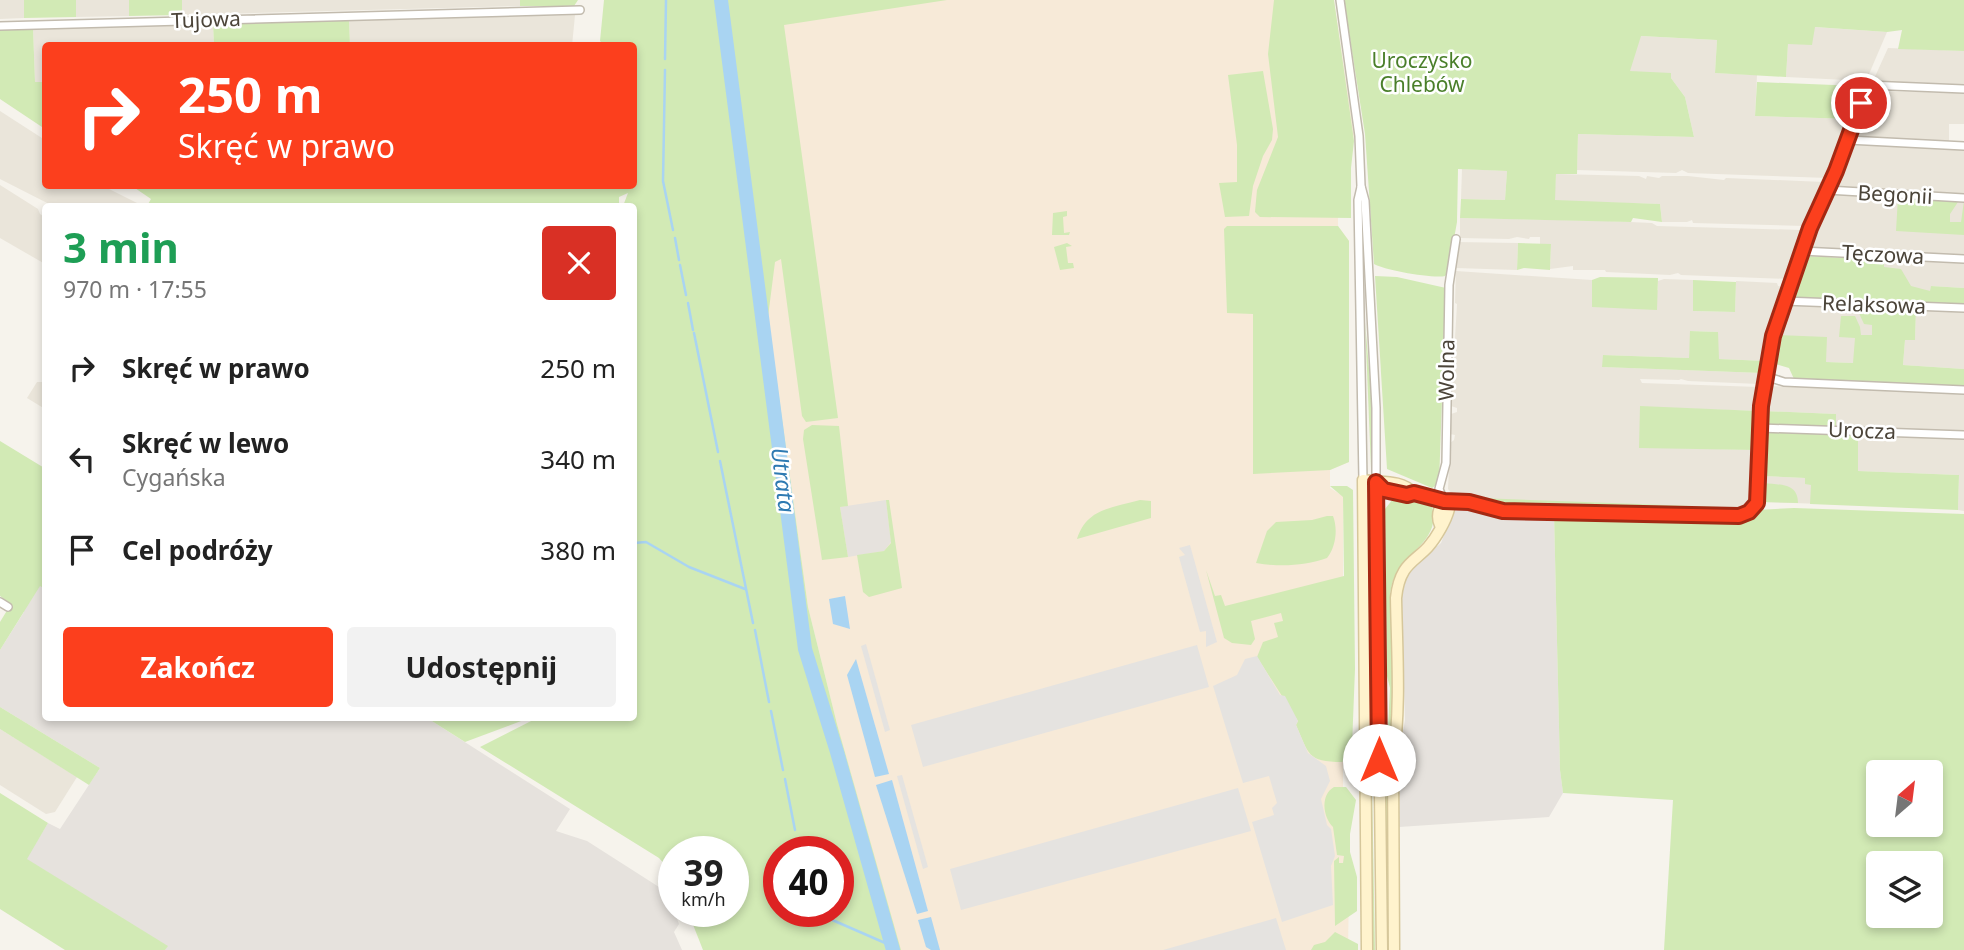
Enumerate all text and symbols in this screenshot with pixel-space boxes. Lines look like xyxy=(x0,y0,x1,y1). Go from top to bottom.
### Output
street label: Tujowa xyxy=(171,4,241,34)
park label: Uroczysko Chlebów xyxy=(1372,46,1472,98)
text: 250 m xyxy=(178,61,323,127)
icon: right xyxy=(63,70,154,161)
pin xyxy=(1831,73,1891,133)
icon: arrive xyxy=(1842,84,1880,122)
text: Skręć w prawo xyxy=(178,124,395,167)
street label: Begonii xyxy=(1857,178,1933,210)
text: 3 min xyxy=(63,218,179,275)
button: close xyxy=(542,226,616,300)
street label: Tęczowa xyxy=(1841,238,1925,270)
text: 970 m · 17:55 xyxy=(63,273,207,305)
street label: Relaksowa xyxy=(1822,288,1926,320)
street label: Wolna xyxy=(1431,339,1461,401)
icon: right xyxy=(63,349,101,387)
text: Skręć w prawo xyxy=(122,350,310,386)
text: 250 m xyxy=(540,350,616,386)
street label: Urocza xyxy=(1828,415,1897,445)
text: Skręć w lewo xyxy=(122,425,289,461)
icon: left xyxy=(63,440,101,478)
text: 340 m xyxy=(540,441,616,477)
water label: Utrata xyxy=(764,445,804,514)
text: Cygańska xyxy=(122,461,226,493)
icon: arrive xyxy=(63,531,101,569)
text: Cel podróży xyxy=(122,532,273,568)
text: 380 m xyxy=(540,532,616,568)
button: Zakończ xyxy=(63,627,333,707)
button: Udostępnij xyxy=(347,627,616,707)
position arrow xyxy=(1342,723,1416,797)
north arrow xyxy=(1866,760,1942,836)
map controls xyxy=(1866,760,1943,928)
speed limit sign: 40 xyxy=(763,836,854,927)
text: 39 xyxy=(683,849,724,896)
button: layers xyxy=(1866,851,1943,928)
text: km/h xyxy=(681,887,726,911)

